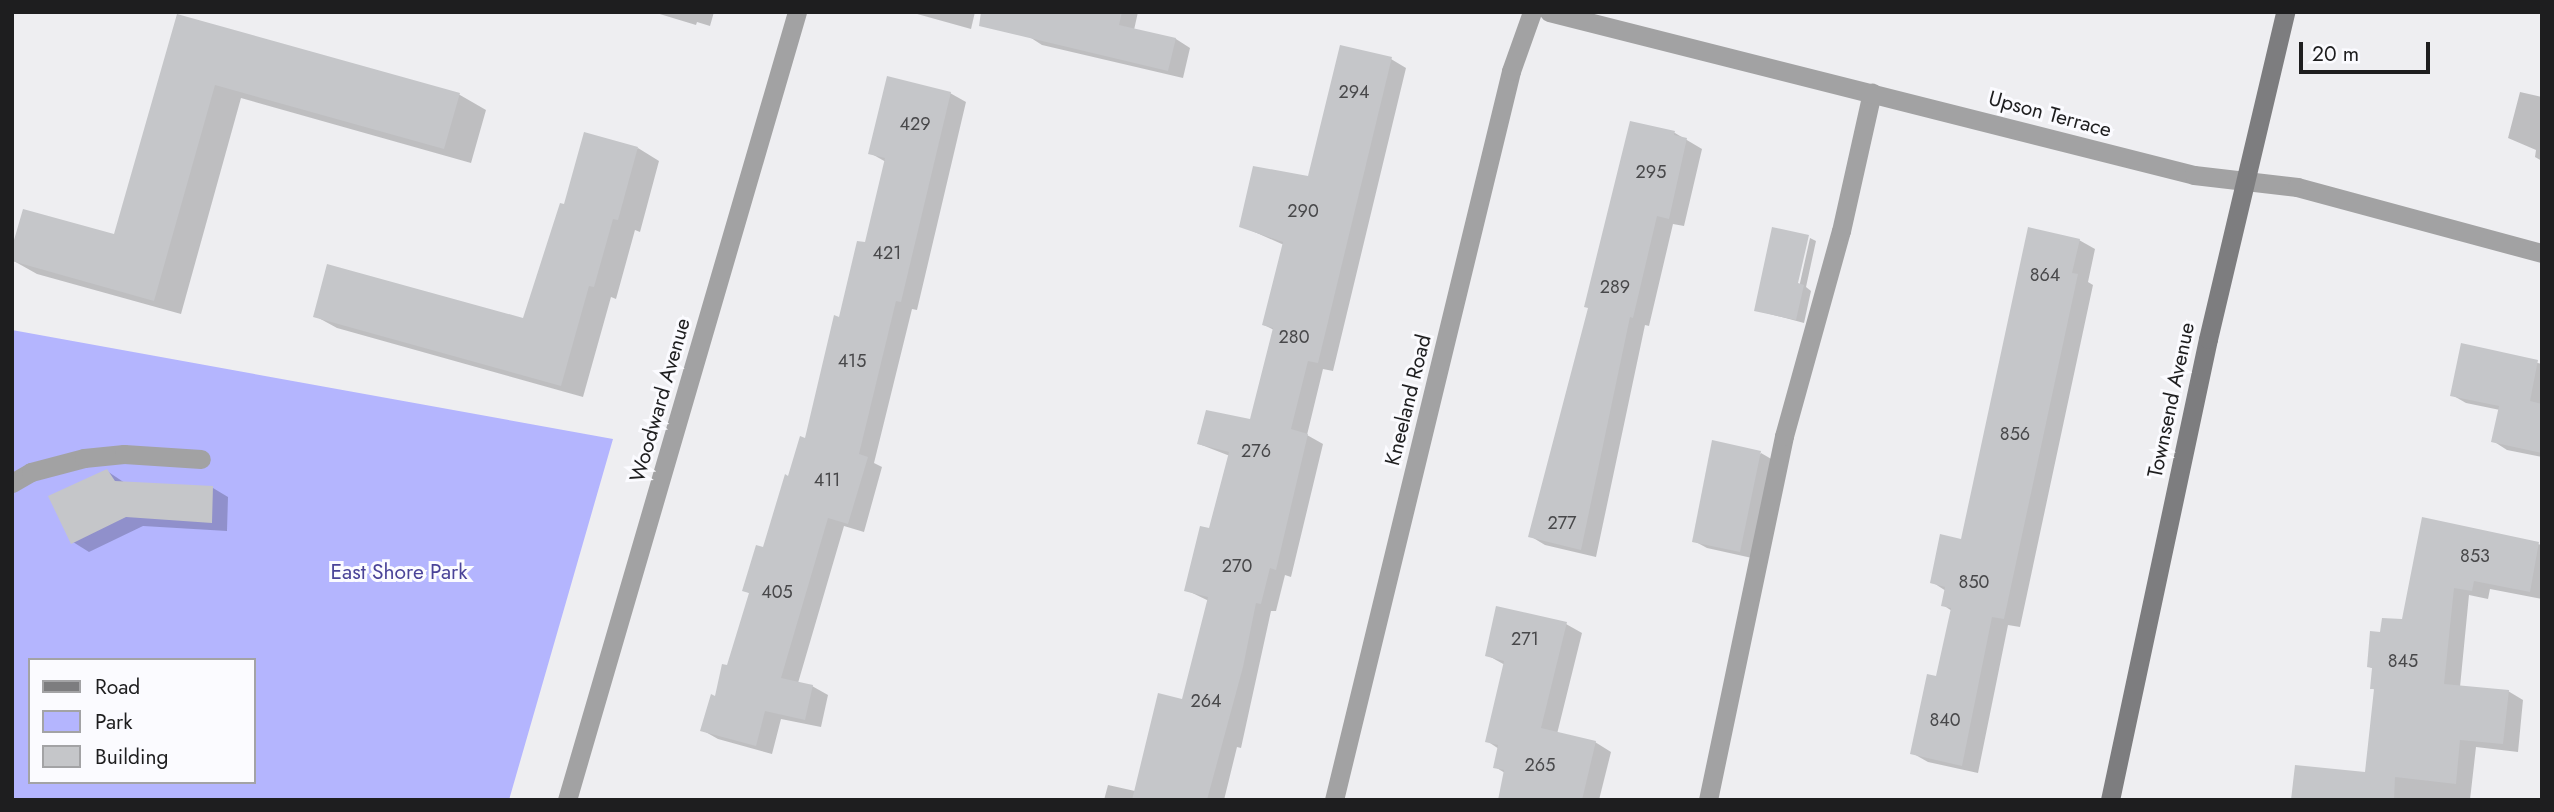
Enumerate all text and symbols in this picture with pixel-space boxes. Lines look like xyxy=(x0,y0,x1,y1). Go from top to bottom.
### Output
scale bar xyxy=(2302,28,2433,72)
text: 20 m xyxy=(2312,39,2359,69)
house number: 294 xyxy=(1338,81,1370,103)
street label: Upson Terrace xyxy=(1986,85,2114,143)
house number: 429 xyxy=(899,113,931,135)
house number: 295 xyxy=(1636,161,1666,183)
house number: 290 xyxy=(1287,200,1319,222)
house number: 421 xyxy=(873,242,901,264)
house number: 864 xyxy=(2030,264,2060,286)
house number: 289 xyxy=(1600,276,1630,298)
street label: Woodward Avenue xyxy=(625,315,695,485)
street label: Townsend Avenue xyxy=(2142,320,2200,480)
house number: 280 xyxy=(1279,326,1309,348)
street label: Kneeland Road xyxy=(1380,332,1436,468)
house number: 415 xyxy=(838,350,866,372)
house number: 856 xyxy=(2000,423,2030,445)
house number: 276 xyxy=(1241,440,1271,462)
house number: 411 xyxy=(814,469,840,491)
house number: 277 xyxy=(1547,512,1577,534)
house number: 853 xyxy=(2460,545,2490,567)
house number: 270 xyxy=(1222,555,1252,577)
park label: East Shore Park xyxy=(331,559,467,585)
house number: 850 xyxy=(1959,571,1989,593)
house number: 405 xyxy=(761,581,793,603)
house number: 271 xyxy=(1511,628,1539,650)
house number: 845 xyxy=(2388,650,2418,672)
legend xyxy=(28,658,256,784)
text: Road xyxy=(95,672,140,702)
house number: 264 xyxy=(1190,690,1222,712)
text: Park xyxy=(95,707,132,737)
house number: 840 xyxy=(1929,709,1961,731)
text: Building xyxy=(95,742,168,772)
house number: 265 xyxy=(1525,754,1555,776)

